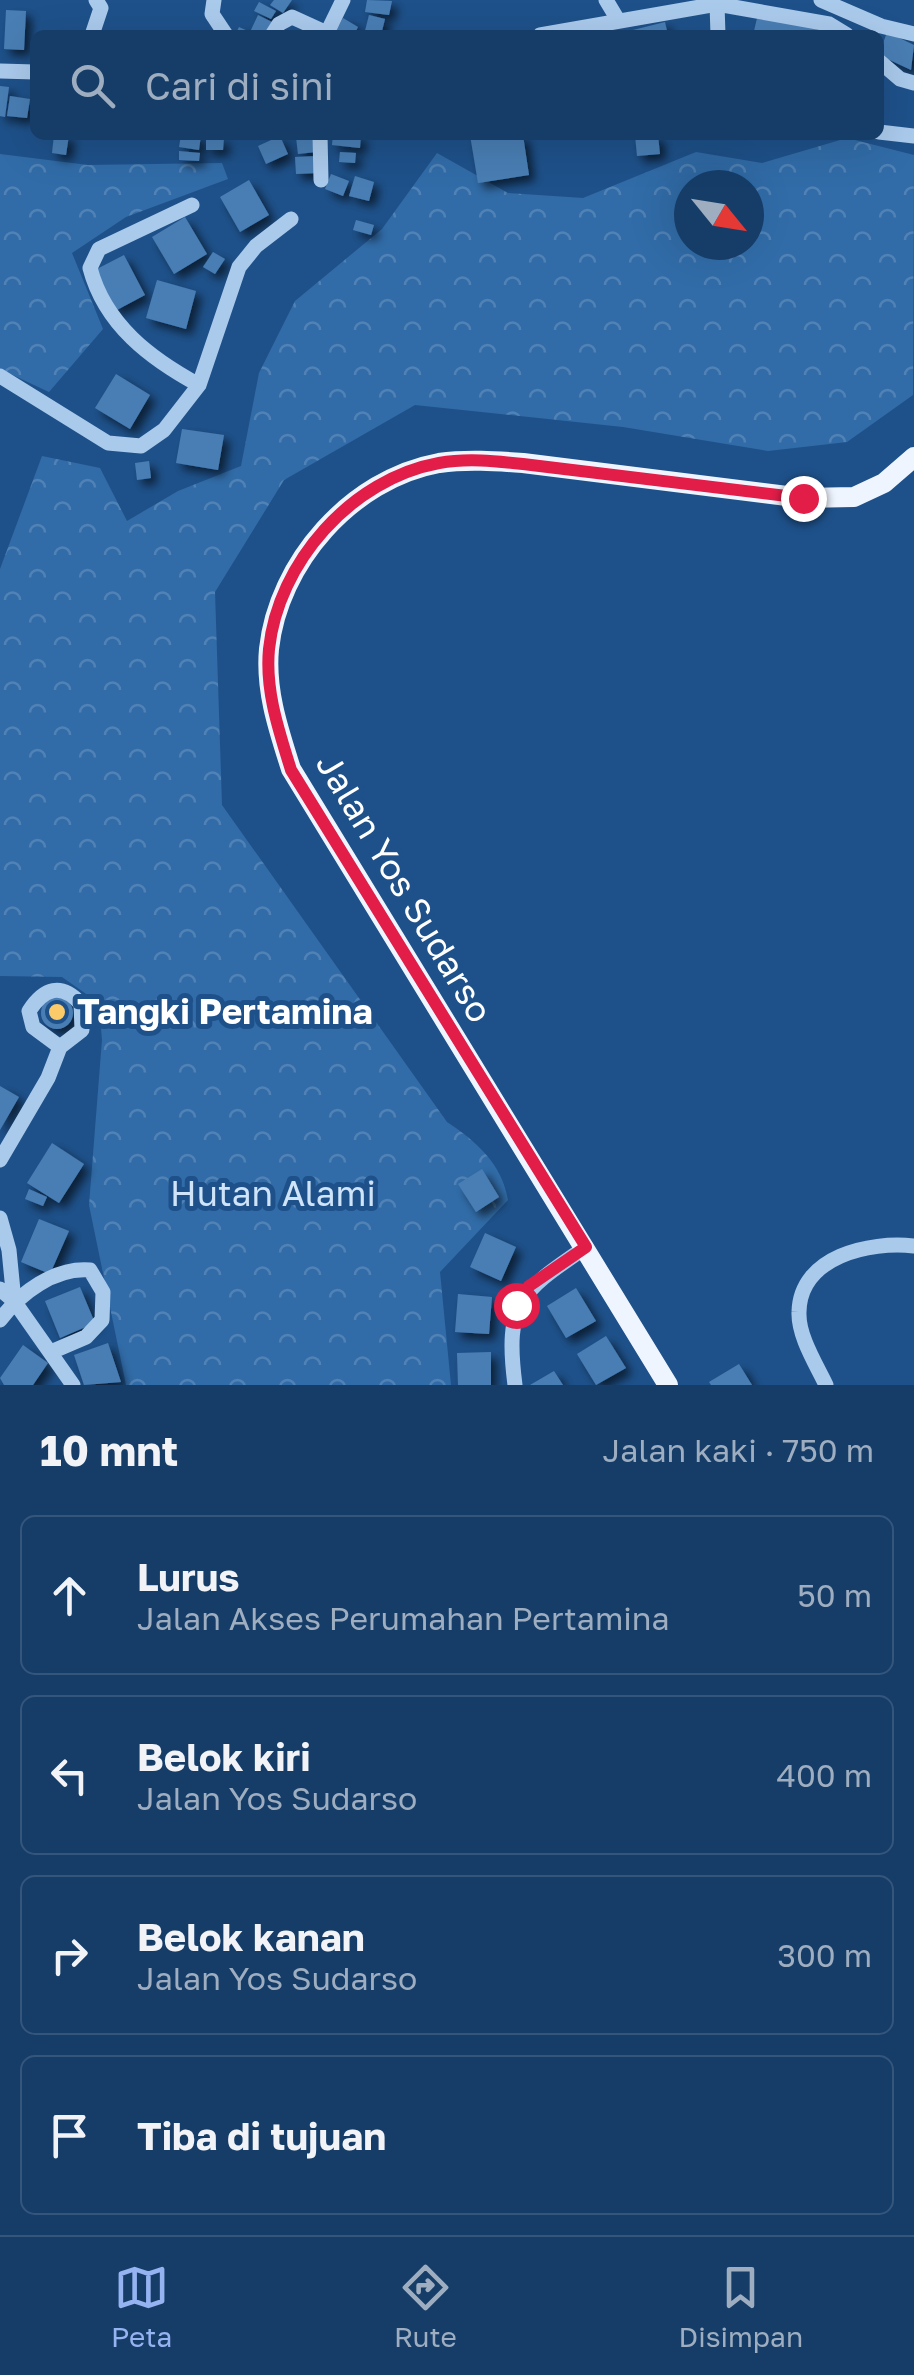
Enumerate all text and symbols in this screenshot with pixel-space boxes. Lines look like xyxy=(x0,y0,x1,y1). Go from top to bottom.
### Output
search box xyxy=(30,30,884,140)
icon: search xyxy=(65,58,120,113)
text: Cari di sini xyxy=(145,63,334,108)
north arrow xyxy=(674,170,764,260)
route end xyxy=(781,476,827,522)
street label: Jalan Yos Sudarso xyxy=(308,745,502,1030)
place label: Tangki Pertamina xyxy=(77,990,373,1032)
marker: Tangki Pertamina xyxy=(46,1001,68,1023)
park label: Hutan Alami xyxy=(170,1172,376,1214)
route start xyxy=(494,1283,540,1329)
text: 10 mnt xyxy=(40,1425,178,1475)
text: Jalan kaki · 750 m xyxy=(602,1431,874,1469)
text: Lurus xyxy=(137,1554,240,1599)
icon: ahead xyxy=(42,1568,97,1623)
text: 50 m xyxy=(797,1576,872,1614)
text: Jalan Akses Perumahan Pertamina xyxy=(137,1599,670,1637)
text: Belok kiri xyxy=(137,1734,311,1779)
icon: left xyxy=(42,1748,97,1803)
text: 400 m xyxy=(776,1756,872,1794)
text: Jalan Yos Sudarso xyxy=(137,1779,417,1817)
text: Belok kanan xyxy=(137,1914,365,1959)
icon: right xyxy=(42,1928,97,1983)
text: 300 m xyxy=(777,1936,872,1974)
text: Jalan Yos Sudarso xyxy=(137,1959,417,1997)
icon: arrive xyxy=(42,2108,97,2163)
text: Tiba di tujuan xyxy=(137,2113,386,2158)
tab: Peta xyxy=(111,2260,172,2353)
tab: Rute xyxy=(394,2260,457,2353)
tab: Disimpan xyxy=(679,2260,803,2353)

